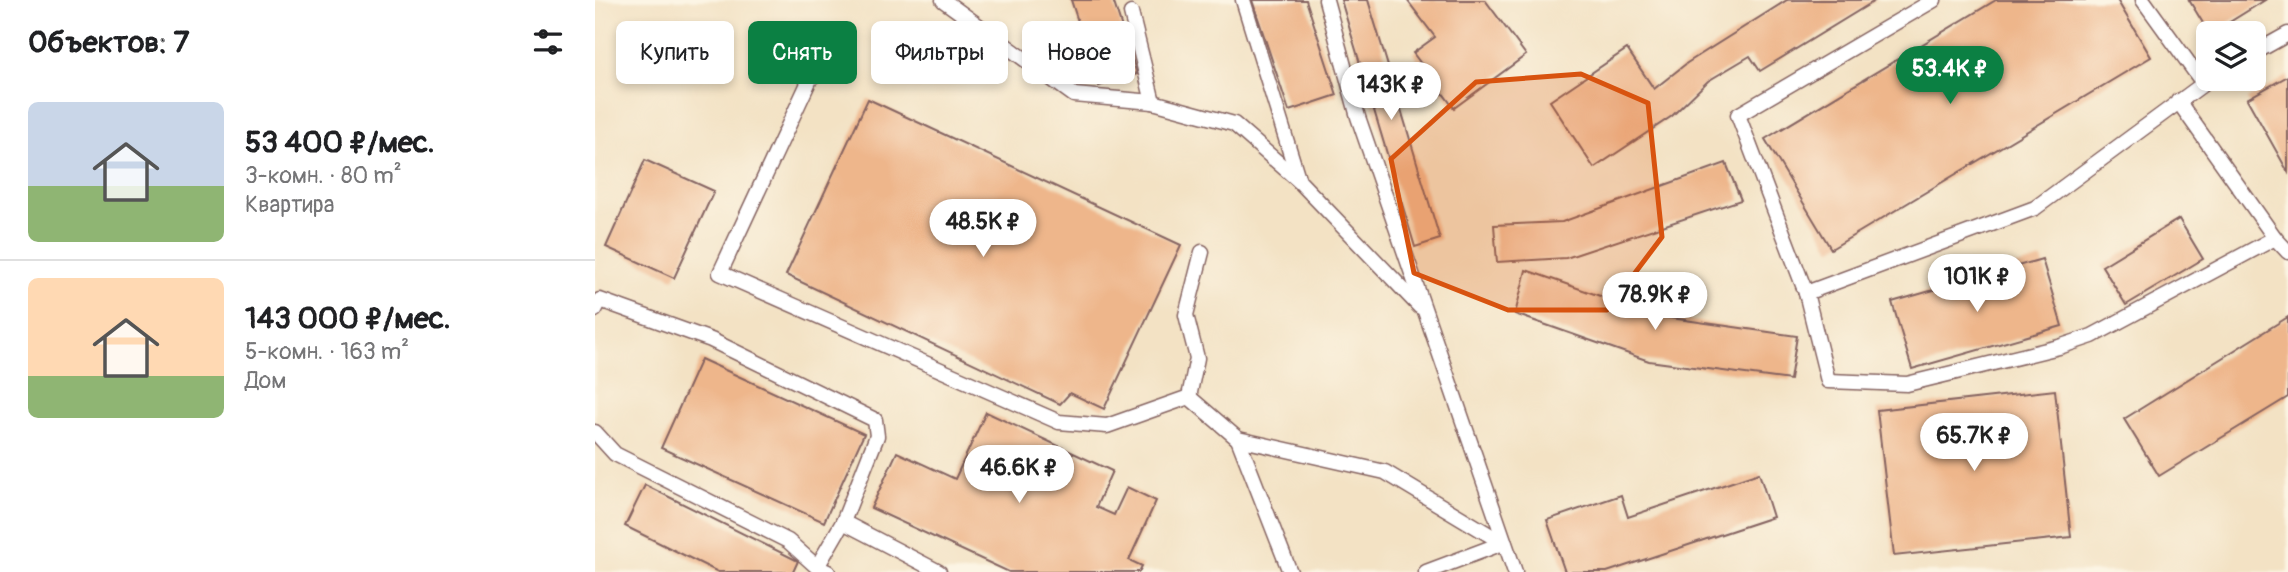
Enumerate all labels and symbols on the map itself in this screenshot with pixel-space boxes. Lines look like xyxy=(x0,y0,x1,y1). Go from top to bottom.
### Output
pin: 53.4K ₽ xyxy=(1885,46,2015,106)
pin: 143K ₽ xyxy=(1334,62,1448,122)
pin: 48.5K ₽ xyxy=(918,200,1048,259)
pin: 101K ₽ xyxy=(1920,254,2034,314)
pin: 78.9K ₽ xyxy=(1590,272,1720,332)
pin: 65.7K ₽ xyxy=(1909,414,2039,473)
pin: 46.6K ₽ xyxy=(954,446,1084,505)

